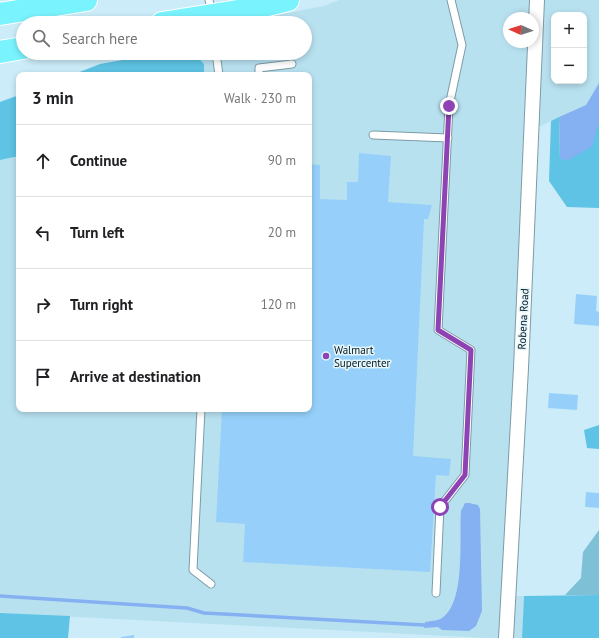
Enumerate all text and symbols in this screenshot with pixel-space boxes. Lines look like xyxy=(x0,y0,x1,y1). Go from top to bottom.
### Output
north arrow xyxy=(503,12,539,48)
map controls xyxy=(551,12,587,84)
button: + xyxy=(551,12,587,48)
search box xyxy=(16,16,312,60)
icon: search xyxy=(30,27,52,49)
text: Search here xyxy=(62,29,138,48)
button: − xyxy=(551,48,587,84)
text: 3 min xyxy=(32,87,73,109)
text: Walk · 230 m xyxy=(224,90,296,107)
route end xyxy=(440,97,458,115)
icon: ahead xyxy=(32,150,54,172)
text: Continue xyxy=(70,151,127,170)
text: 90 m xyxy=(268,152,296,169)
icon: left xyxy=(32,222,54,244)
text: Turn left xyxy=(70,223,124,242)
text: 20 m xyxy=(268,224,296,241)
street label: Robena Road xyxy=(514,288,532,350)
icon: right xyxy=(32,294,54,316)
text: Turn right xyxy=(70,295,133,314)
text: 120 m xyxy=(261,296,296,313)
place label: Walmart Supercenter xyxy=(334,343,391,370)
marker: Walmart Supercenter xyxy=(321,351,331,361)
icon: arrive xyxy=(32,366,54,388)
text: Arrive at destination xyxy=(70,367,201,386)
route start xyxy=(431,498,449,516)

